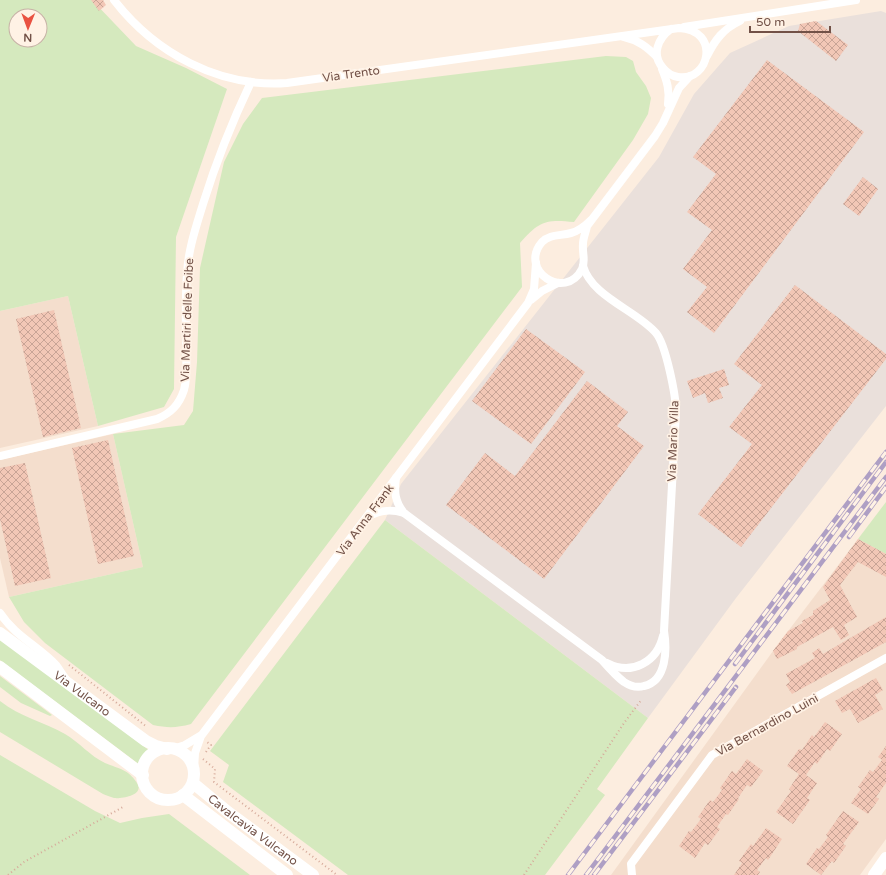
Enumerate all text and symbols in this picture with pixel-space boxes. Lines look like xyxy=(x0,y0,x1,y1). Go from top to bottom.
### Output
north arrow xyxy=(8,8,48,48)
scale bar xyxy=(750,8,830,34)
text: 50 m xyxy=(756,15,785,29)
text: N xyxy=(23,31,32,44)
street label: Via Trento xyxy=(321,63,381,85)
street label: Via Martiri delle Foibe xyxy=(178,258,196,382)
street label: Via Mario Villa xyxy=(665,400,681,482)
street label: Via Anna Frank xyxy=(333,481,397,559)
street label: Via Vulcano xyxy=(51,668,113,719)
street label: Via Bernardino Luini xyxy=(713,691,821,759)
street label: Cavalcavia Vulcano xyxy=(205,791,301,868)

